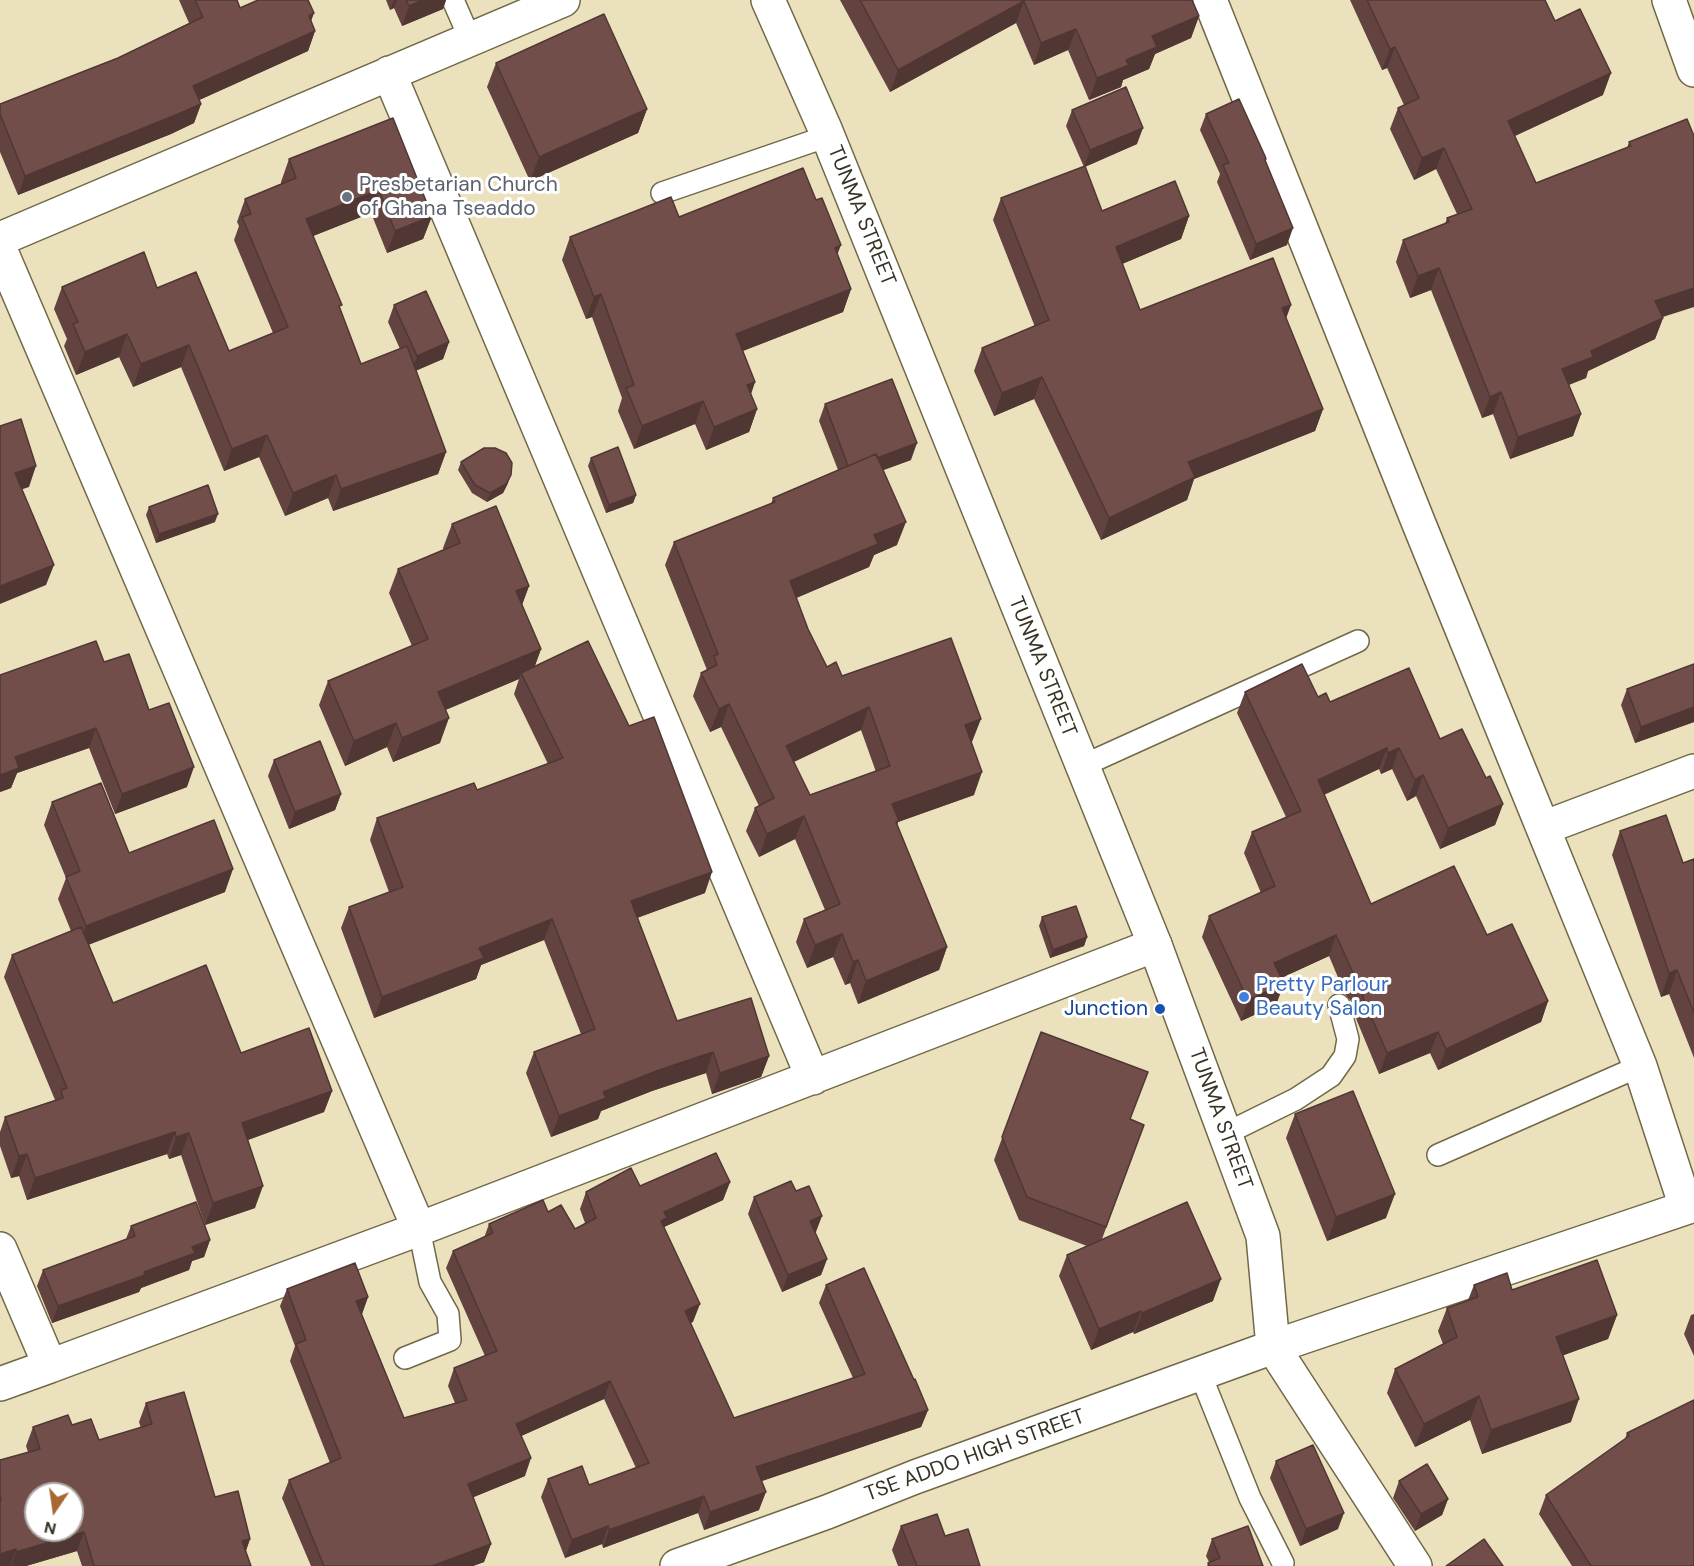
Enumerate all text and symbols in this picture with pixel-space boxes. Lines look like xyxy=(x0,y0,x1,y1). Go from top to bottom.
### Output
street label: TUNMA STREET xyxy=(821,142,901,290)
place label: Presbetarian Church of Ghana Tseaddo xyxy=(359,172,558,222)
marker: Presbetarian Church of Ghana Tseaddo xyxy=(340,190,354,204)
street label: TUNMA STREET xyxy=(1002,593,1082,741)
place label: Pretty Parlour Beauty Salon xyxy=(1256,972,1389,1022)
marker: Pretty Parlour Beauty Salon xyxy=(1237,990,1251,1004)
place label: Junction xyxy=(1064,996,1148,1022)
marker: Junction xyxy=(1153,1002,1167,1016)
street label: TUNMA STREET xyxy=(1183,1045,1257,1193)
street label: TSE ADDO HIGH STREET xyxy=(862,1404,1088,1508)
north arrow xyxy=(24,1482,84,1542)
text: N xyxy=(42,1517,58,1540)

